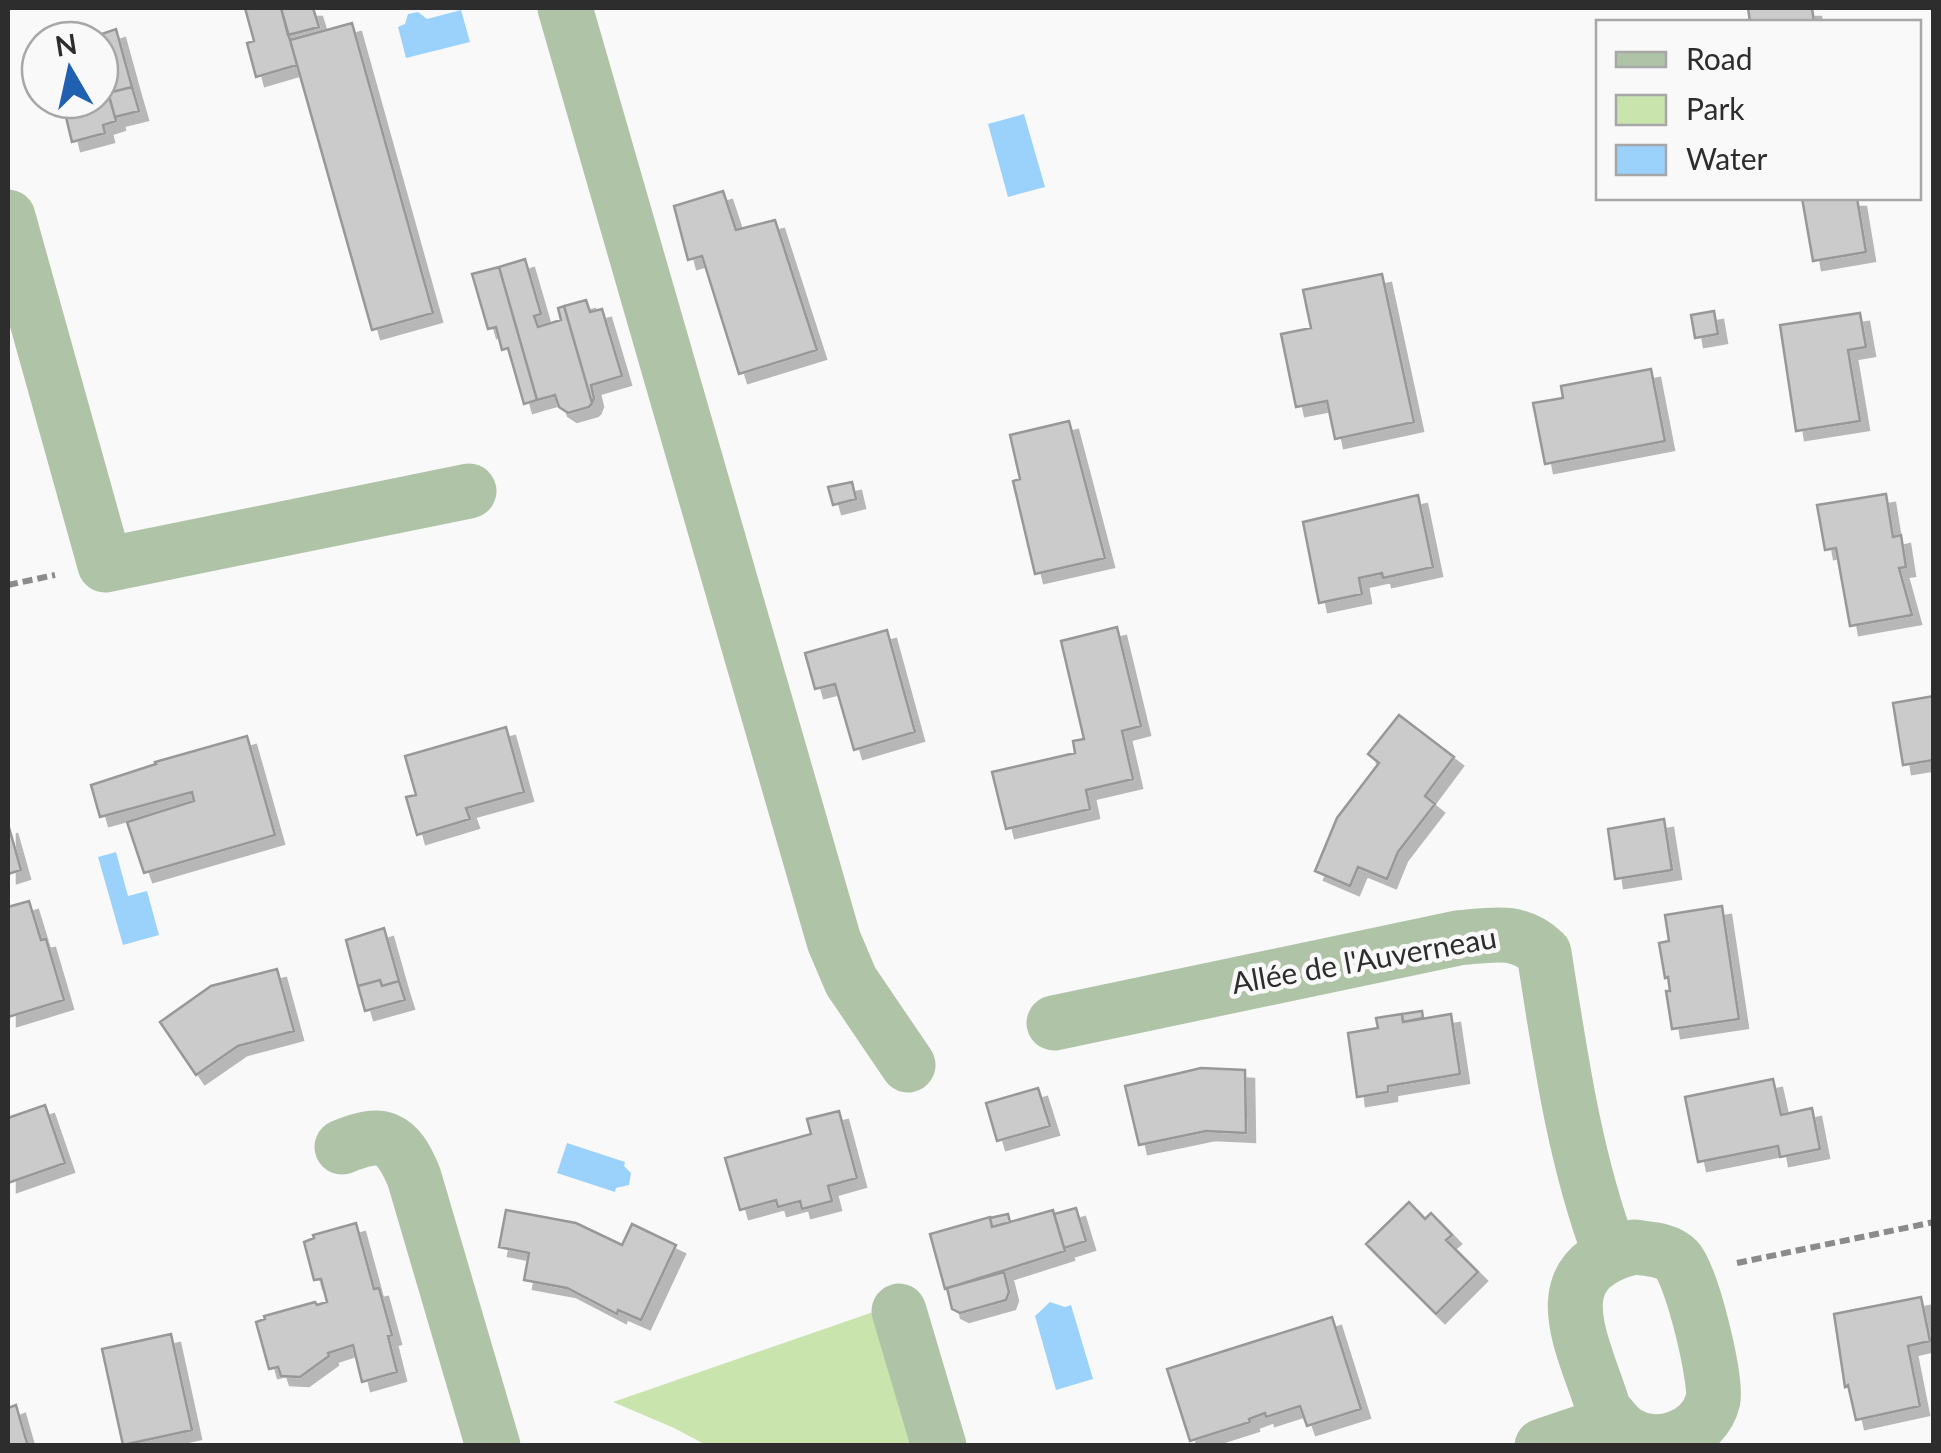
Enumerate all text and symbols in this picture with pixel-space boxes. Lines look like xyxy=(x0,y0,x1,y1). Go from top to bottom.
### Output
north arrow xyxy=(20,20,120,120)
legend xyxy=(1596,20,1921,200)
text: N xyxy=(53,26,79,63)
text: Road xyxy=(1686,40,1753,76)
text: Park xyxy=(1686,90,1745,126)
text: Water xyxy=(1686,140,1768,176)
street label: Allée de l'Auverneau xyxy=(1228,918,1499,1000)

